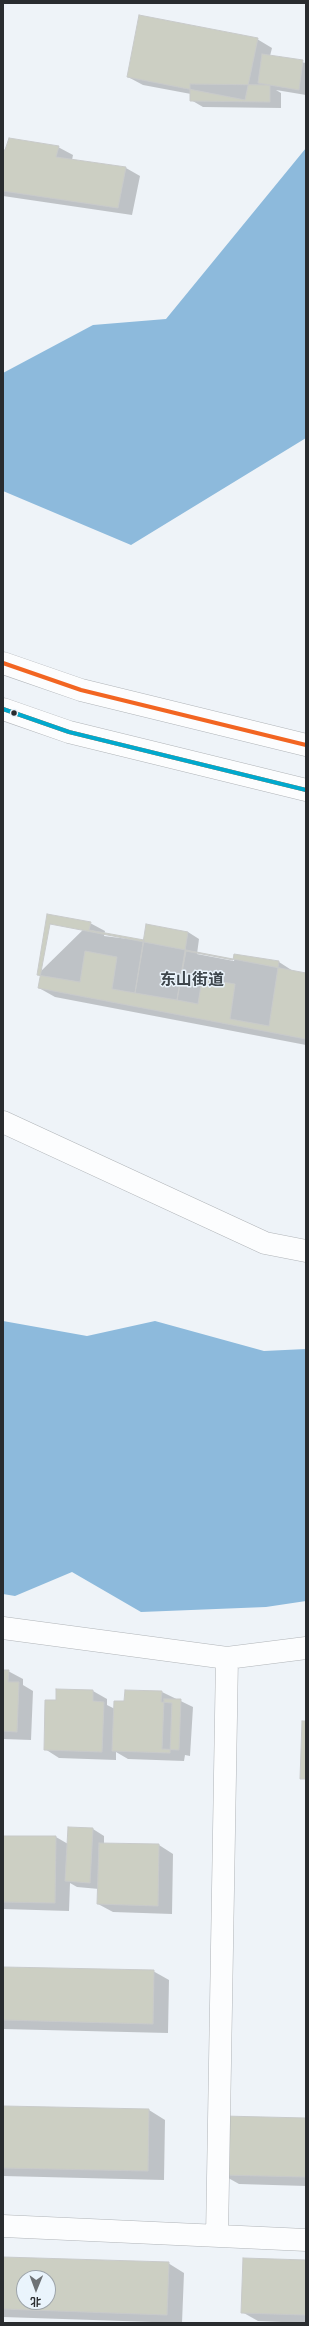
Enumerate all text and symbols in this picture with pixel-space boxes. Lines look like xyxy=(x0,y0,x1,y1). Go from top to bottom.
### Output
unlabelled marker xyxy=(9,708,19,718)
district label: 东山街道 xyxy=(160,971,224,991)
north arrow xyxy=(16,2270,56,2310)
text: 北 xyxy=(30,2295,41,2308)

